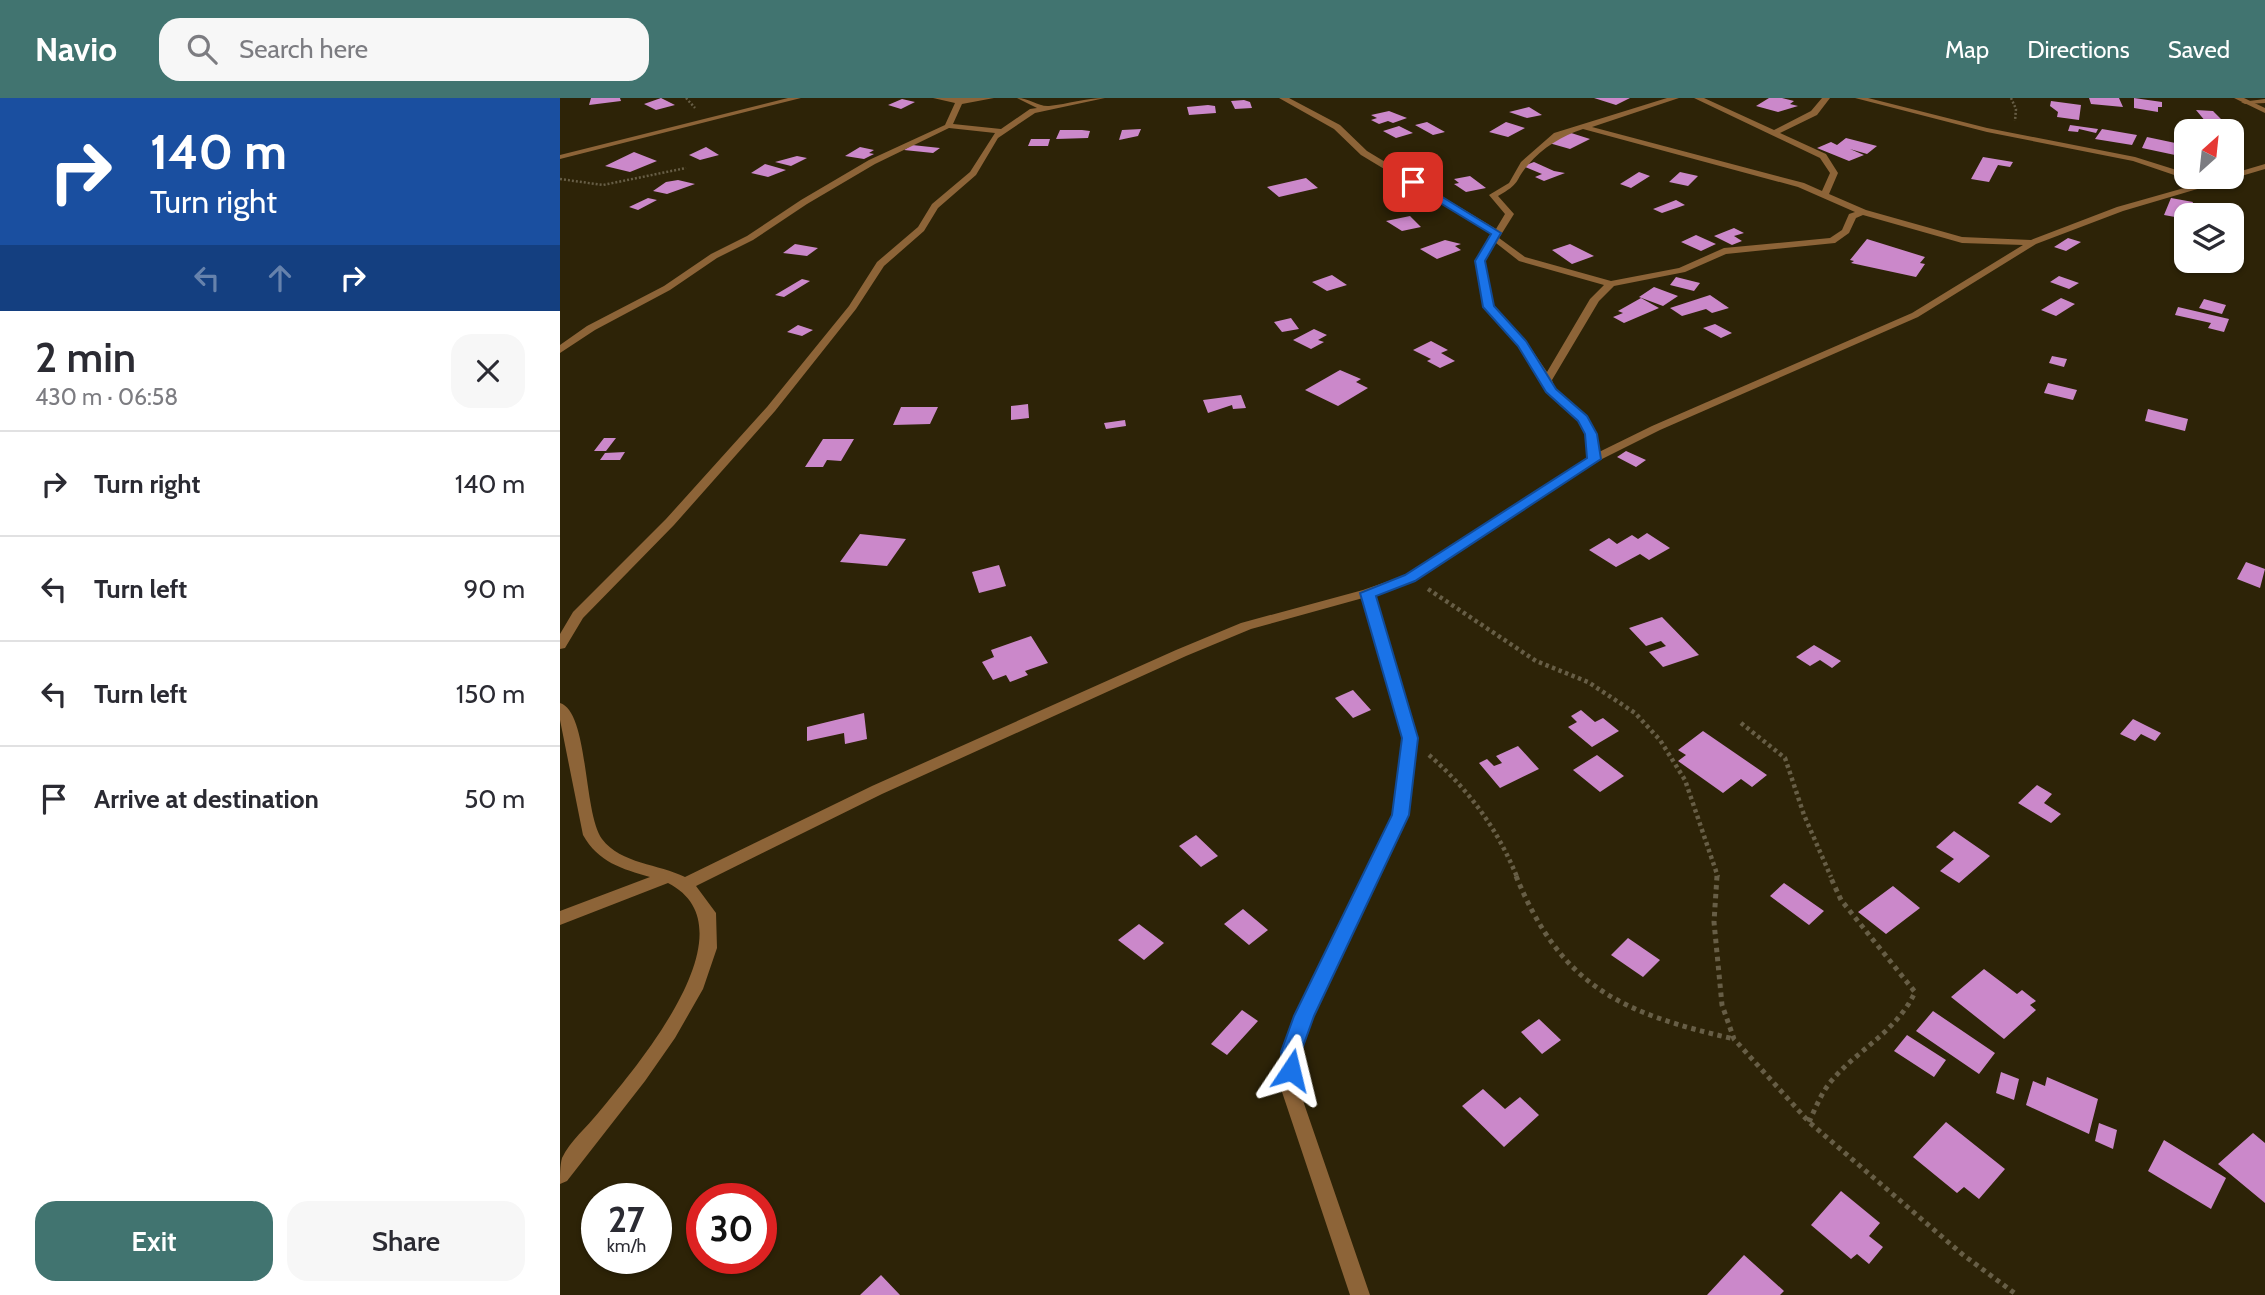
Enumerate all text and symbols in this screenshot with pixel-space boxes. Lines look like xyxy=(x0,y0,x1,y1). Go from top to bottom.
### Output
search box xyxy=(159,18,649,81)
text: Navio xyxy=(35,29,117,69)
icon: search xyxy=(183,30,221,68)
text: Search here xyxy=(239,33,368,65)
text: Map xyxy=(1945,35,1989,64)
text: Directions xyxy=(2027,35,2130,64)
text: Saved xyxy=(2168,35,2230,64)
north arrow xyxy=(2174,119,2244,189)
map controls xyxy=(2174,119,2244,273)
text: 140 m xyxy=(150,122,287,181)
icon: right xyxy=(35,126,126,217)
pin xyxy=(1383,152,1443,212)
icon: arrive xyxy=(1394,163,1432,201)
text: Turn right xyxy=(150,182,277,221)
button: layers xyxy=(2174,203,2244,273)
icon: left xyxy=(188,259,226,297)
icon: ahead xyxy=(261,259,299,297)
icon: right xyxy=(334,259,372,297)
text: 2 min xyxy=(35,331,136,383)
button: close xyxy=(451,334,525,408)
text: 430 m · 06:58 xyxy=(35,383,178,411)
icon: right xyxy=(35,465,73,503)
text: Turn right xyxy=(94,468,200,500)
text: 140 m xyxy=(455,468,525,500)
icon: left xyxy=(35,570,73,608)
text: Turn left xyxy=(94,573,187,605)
text: 90 m xyxy=(463,573,525,605)
icon: left xyxy=(35,675,73,713)
text: Turn left xyxy=(94,678,187,710)
text: 150 m xyxy=(456,678,525,710)
icon: arrive xyxy=(35,780,73,818)
text: Arrive at destination xyxy=(94,783,319,815)
text: 50 m xyxy=(464,783,525,815)
position arrow xyxy=(1254,1033,1328,1107)
speed limit sign: 30 xyxy=(686,1183,777,1274)
text: 27 xyxy=(608,1198,645,1241)
button: Exit xyxy=(35,1201,273,1281)
button: Share xyxy=(287,1201,525,1281)
text: km/h xyxy=(607,1235,646,1257)

